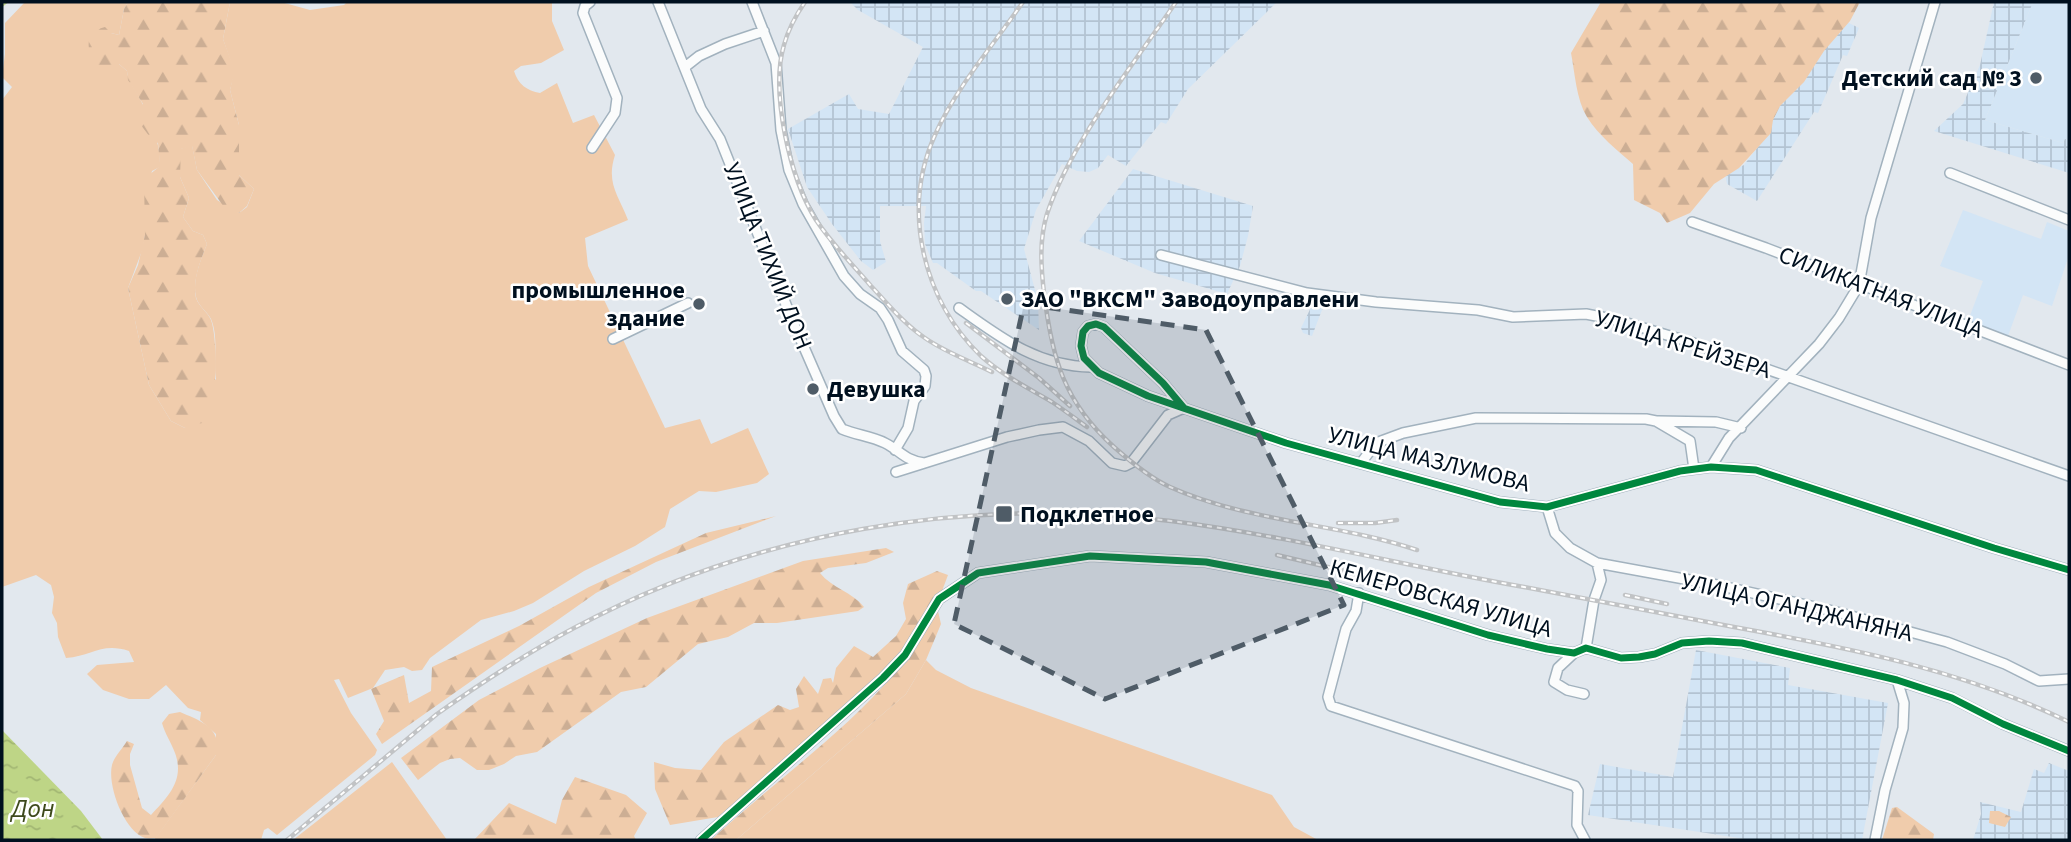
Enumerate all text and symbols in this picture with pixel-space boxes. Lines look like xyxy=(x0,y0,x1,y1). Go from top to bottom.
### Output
place label: Детский сад № 3 xyxy=(1842,61,2022,96)
marker: Детский сад № 3 xyxy=(2028,70,2044,86)
street label: УЛИЦА ТИХИЙ ДОН xyxy=(714,157,821,355)
street label: СИЛИКАТНАЯ УЛИЦА xyxy=(1773,237,1988,348)
place label: промышленное здание xyxy=(511,273,685,336)
place label: ЗАО "ВКСМ" Заводоуправлени xyxy=(1021,282,1359,317)
marker: ЗАО "ВКСМ" Заводоуправлени xyxy=(999,291,1015,307)
marker: промышленное здание xyxy=(691,296,707,312)
street label: УЛИЦА КРЕЙЗЕРА xyxy=(1591,301,1775,388)
place label: Девушка xyxy=(827,372,926,407)
marker: Девушка xyxy=(805,381,821,397)
street label: УЛИЦА МАЗЛУМОВА xyxy=(1324,418,1533,501)
place label: Подклетное xyxy=(1020,497,1154,532)
marker: Подклетное xyxy=(994,504,1014,524)
street label: КЕМЕРОВСКАЯ УЛИЦА xyxy=(1326,550,1556,647)
street label: УЛИЦА ОГАНДЖАНЯНА xyxy=(1678,564,1916,651)
water label: Дон xyxy=(9,790,55,827)

